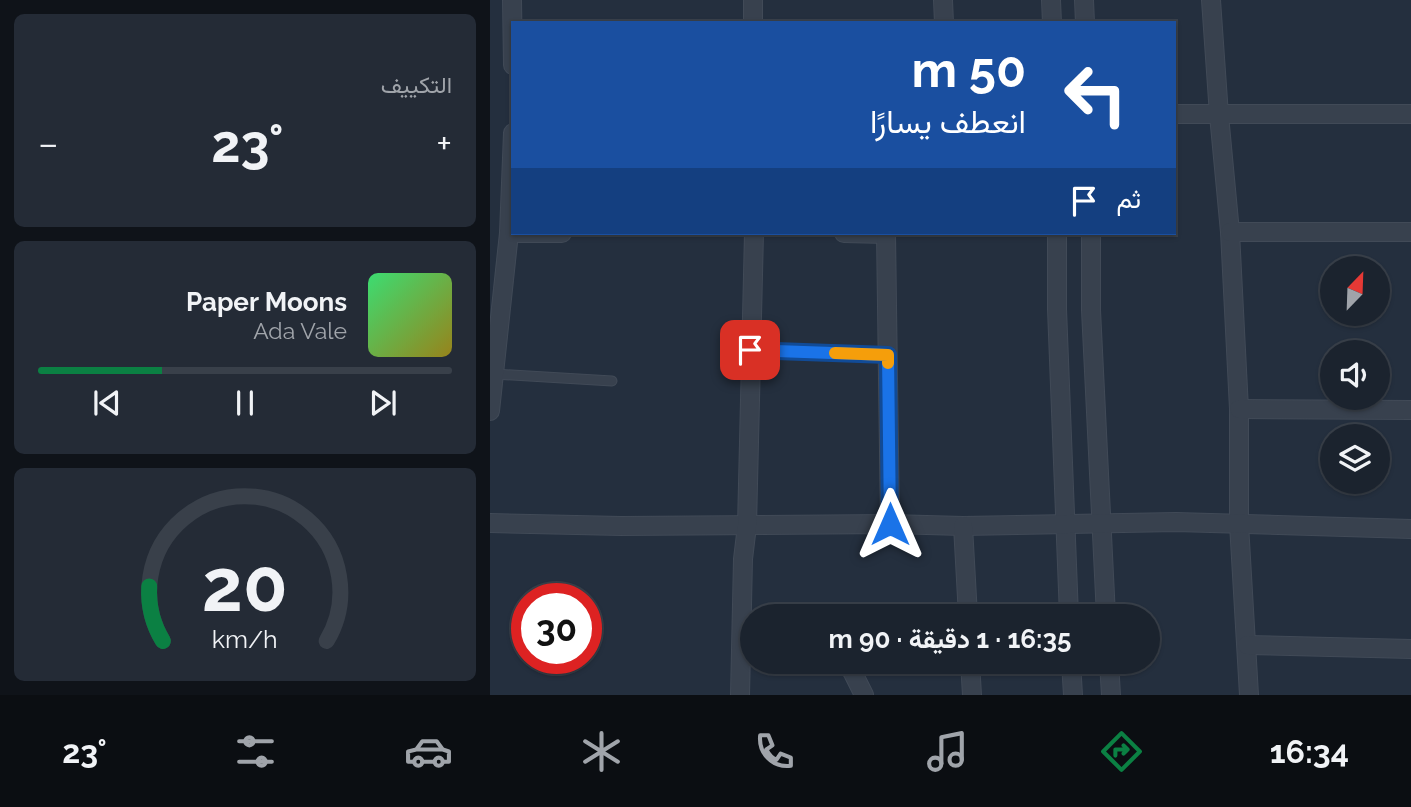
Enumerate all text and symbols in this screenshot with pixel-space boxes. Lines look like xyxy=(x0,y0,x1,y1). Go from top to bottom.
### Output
text: 50 m xyxy=(911,41,1026,98)
icon: left xyxy=(1050,49,1141,140)
text: التكييف xyxy=(381,71,452,98)
text: انعطف يسارًا xyxy=(870,103,1026,140)
text: 23° xyxy=(211,113,284,174)
text: − xyxy=(38,121,58,166)
text: + xyxy=(436,121,452,166)
icon: arrive xyxy=(1065,182,1103,220)
text: ثم xyxy=(1117,184,1141,214)
north arrow xyxy=(1320,256,1390,326)
map controls xyxy=(1320,256,1390,494)
text: Paper Moons xyxy=(186,287,347,317)
text: Ada Vale xyxy=(253,317,347,344)
pin xyxy=(720,320,780,380)
icon: arrive xyxy=(731,331,769,369)
button: sound xyxy=(1320,340,1390,410)
icon: previous xyxy=(88,384,126,422)
icon: pause xyxy=(226,384,264,422)
icon: next xyxy=(364,384,402,422)
button: layers xyxy=(1320,424,1390,494)
position arrow xyxy=(853,487,927,561)
text: 20 xyxy=(202,543,288,628)
speed limit sign: 30 xyxy=(511,583,602,674)
text: km/h xyxy=(212,623,278,653)
text: 16:35 · 1 دقيقة · 90 m xyxy=(829,624,1071,654)
icon: filters xyxy=(231,727,280,776)
icon: car xyxy=(404,727,453,776)
icon: climate xyxy=(577,727,626,776)
icon: phone xyxy=(750,727,799,776)
icon: music xyxy=(923,727,972,776)
icon: directions xyxy=(1097,727,1146,776)
text: 23° xyxy=(62,733,107,770)
text: 16:34 xyxy=(1270,733,1349,770)

